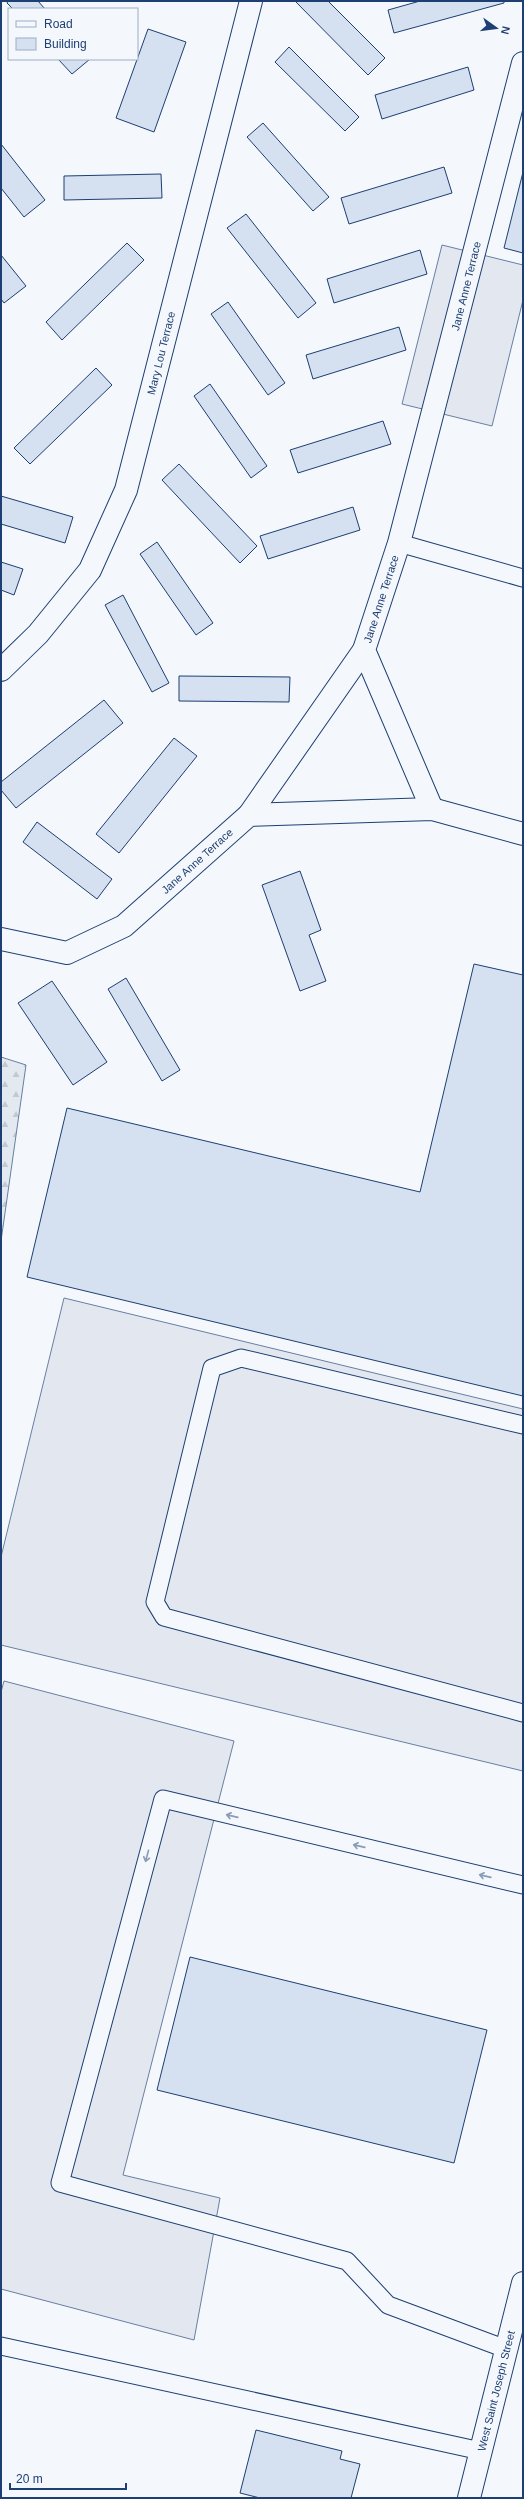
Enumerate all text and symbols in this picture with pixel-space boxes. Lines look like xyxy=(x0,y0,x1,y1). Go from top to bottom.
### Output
legend xyxy=(8,8,138,60)
north arrow xyxy=(476,8,516,48)
text: Road xyxy=(44,17,73,31)
text: N xyxy=(499,25,512,36)
text: Building xyxy=(44,37,87,51)
street label: Jane Anne Terrace xyxy=(449,240,483,332)
street label: Mary Lou Terrace xyxy=(145,310,177,396)
street label: Jane Anne Terrace xyxy=(361,554,401,644)
street label: Jane Anne Terrace xyxy=(159,826,235,896)
one-way arrow xyxy=(226,1811,239,1819)
one-way arrow xyxy=(352,1841,365,1849)
one-way arrow xyxy=(143,1849,151,1862)
one-way arrow xyxy=(479,1871,492,1879)
street label: West Saint Joseph Street xyxy=(475,2329,517,2453)
scale bar xyxy=(10,2465,126,2491)
text: 20 m xyxy=(16,2472,43,2486)

